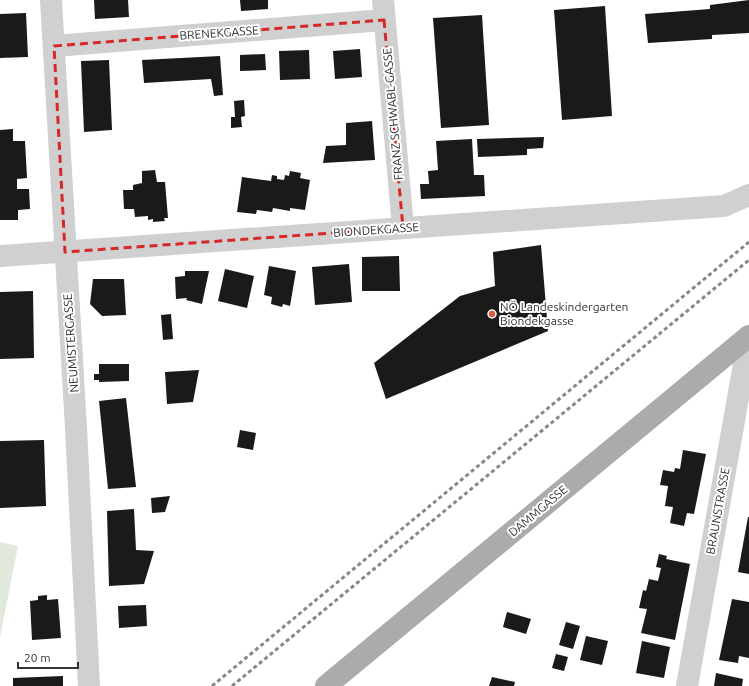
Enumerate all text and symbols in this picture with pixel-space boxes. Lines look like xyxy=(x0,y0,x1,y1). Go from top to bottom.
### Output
street label: BRENEKGASSE xyxy=(179,23,259,42)
street label: FRANZ SCHWABL-GASSE xyxy=(380,47,405,181)
street label: BIONDEKGASSE xyxy=(333,220,420,239)
street label: NEUMISTERGASSE xyxy=(61,293,80,393)
place label: NÖ Landeskindergarten Biondekgasse xyxy=(500,300,628,327)
marker: NÖ Landeskindergarten Biondekgasse xyxy=(487,309,497,319)
street label: BRAUNSTRASSE xyxy=(703,466,732,555)
street label: DAMMGASSE xyxy=(506,482,570,539)
scale bar xyxy=(18,644,78,670)
text: 20 m xyxy=(24,651,51,664)

